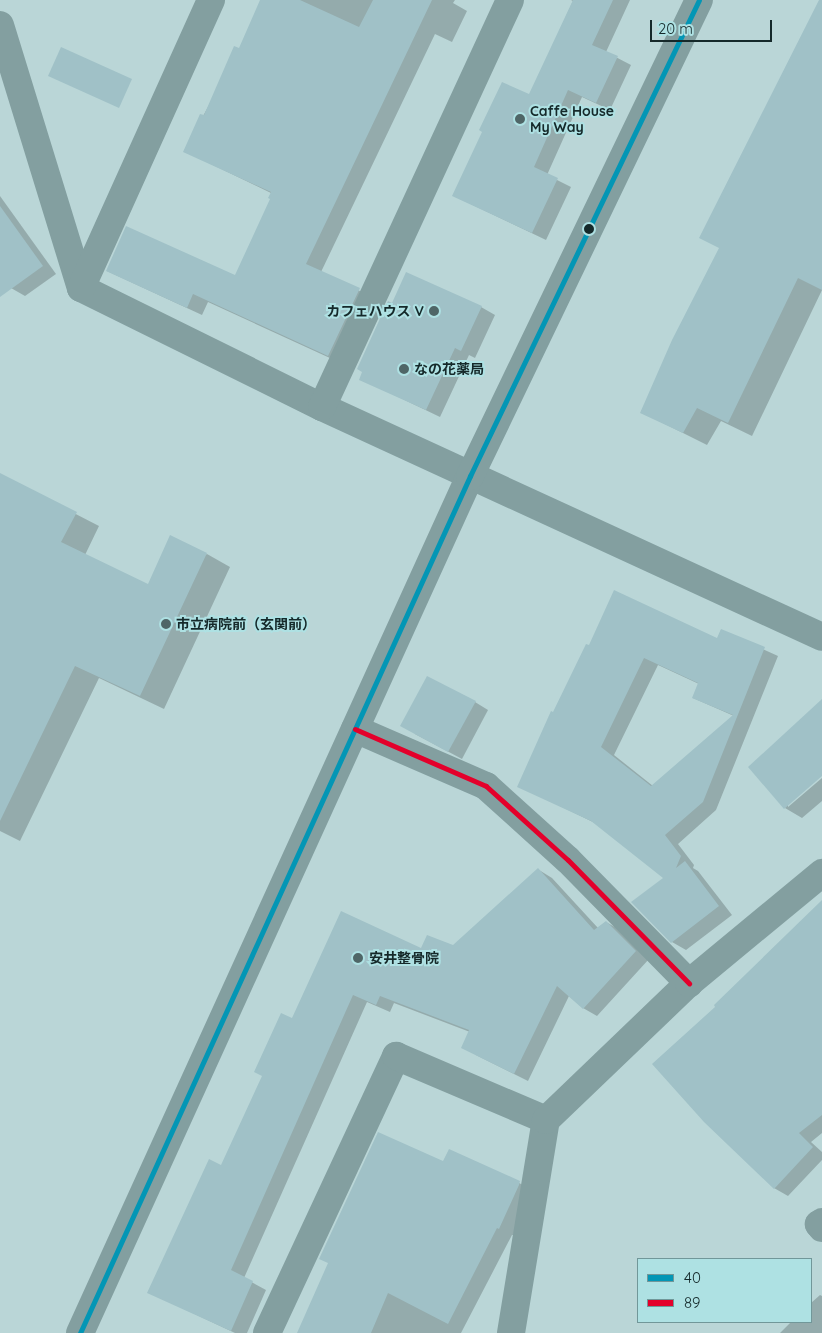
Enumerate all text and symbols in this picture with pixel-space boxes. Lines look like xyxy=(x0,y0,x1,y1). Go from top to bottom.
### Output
scale bar xyxy=(652,10,774,42)
text: 20 m xyxy=(658,19,693,38)
place label: Caffe House My Way xyxy=(530,103,614,136)
marker: Caffe House My Way xyxy=(514,113,526,125)
unlabelled marker xyxy=(584,224,594,234)
place label: カフェハウス V xyxy=(327,303,424,319)
marker: カフェハウス V xyxy=(428,305,440,317)
place label: なの花薬局 xyxy=(414,361,484,377)
marker: なの花薬局 xyxy=(398,363,410,375)
place label: 市立病院前（玄関前） xyxy=(176,616,316,632)
marker: 市立病院前（玄関前） xyxy=(160,618,172,630)
place label: 安井整骨院 xyxy=(369,950,439,966)
marker: 安井整骨院 xyxy=(351,951,365,965)
legend xyxy=(637,1258,812,1323)
text: 40 xyxy=(684,1268,701,1287)
text: 89 xyxy=(684,1293,700,1312)

